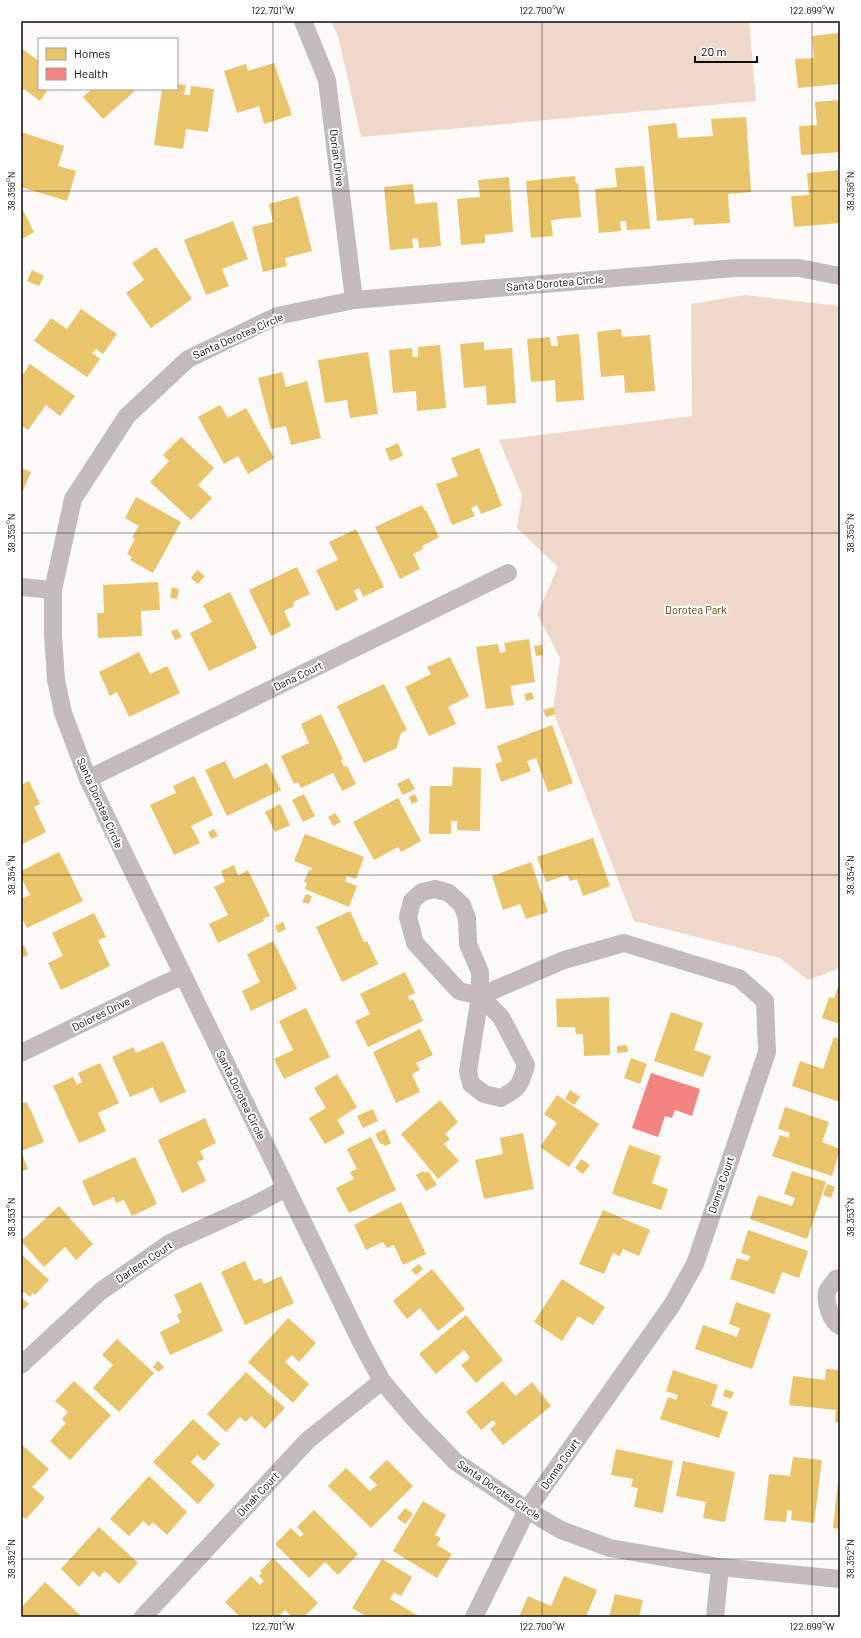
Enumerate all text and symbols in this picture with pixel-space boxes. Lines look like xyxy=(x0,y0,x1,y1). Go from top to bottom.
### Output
text: 122.701°W xyxy=(251,4,295,16)
text: 122.700°W xyxy=(519,4,565,16)
text: 122.699°W xyxy=(789,4,835,16)
legend xyxy=(38,38,178,90)
scale bar xyxy=(695,38,757,64)
text: 20 m xyxy=(701,44,727,58)
text: Homes xyxy=(74,46,111,60)
text: Health xyxy=(74,66,108,80)
street label: Dorian Drive xyxy=(328,128,347,188)
text: 38.356°N xyxy=(5,171,17,211)
text: 38.356°N xyxy=(844,171,856,211)
street label: Santa Dorotea Circle xyxy=(506,272,604,293)
street label: Santa Dorotea Circle xyxy=(191,310,285,361)
text: 38.355°N xyxy=(5,513,17,553)
text: 38.355°N xyxy=(844,513,856,553)
park label: Dorotea Park xyxy=(665,603,727,616)
street label: Dana Court xyxy=(271,658,324,693)
street label: Santa Dorotea Circle xyxy=(75,756,126,850)
text: 38.354°N xyxy=(5,855,17,895)
text: 38.354°N xyxy=(844,855,856,895)
street label: Dolores Drive xyxy=(70,994,132,1033)
street label: Santa Dorotea Circle xyxy=(214,1048,269,1142)
street label: Donna Court xyxy=(705,1155,736,1215)
text: 38.353°N xyxy=(5,1197,17,1237)
text: 38.353°N xyxy=(844,1197,856,1237)
street label: Darleen Court xyxy=(113,1238,174,1285)
street label: Donna Court xyxy=(537,1436,582,1492)
street label: Santa Dorotea Circle xyxy=(455,1457,543,1522)
street label: Dinah Court xyxy=(234,1469,281,1519)
text: 38.352°N xyxy=(5,1539,17,1579)
text: 38.352°N xyxy=(844,1539,856,1579)
text: 122.701°W xyxy=(251,1620,295,1632)
text: 122.700°W xyxy=(519,1620,565,1632)
text: 122.699°W xyxy=(789,1620,835,1632)

